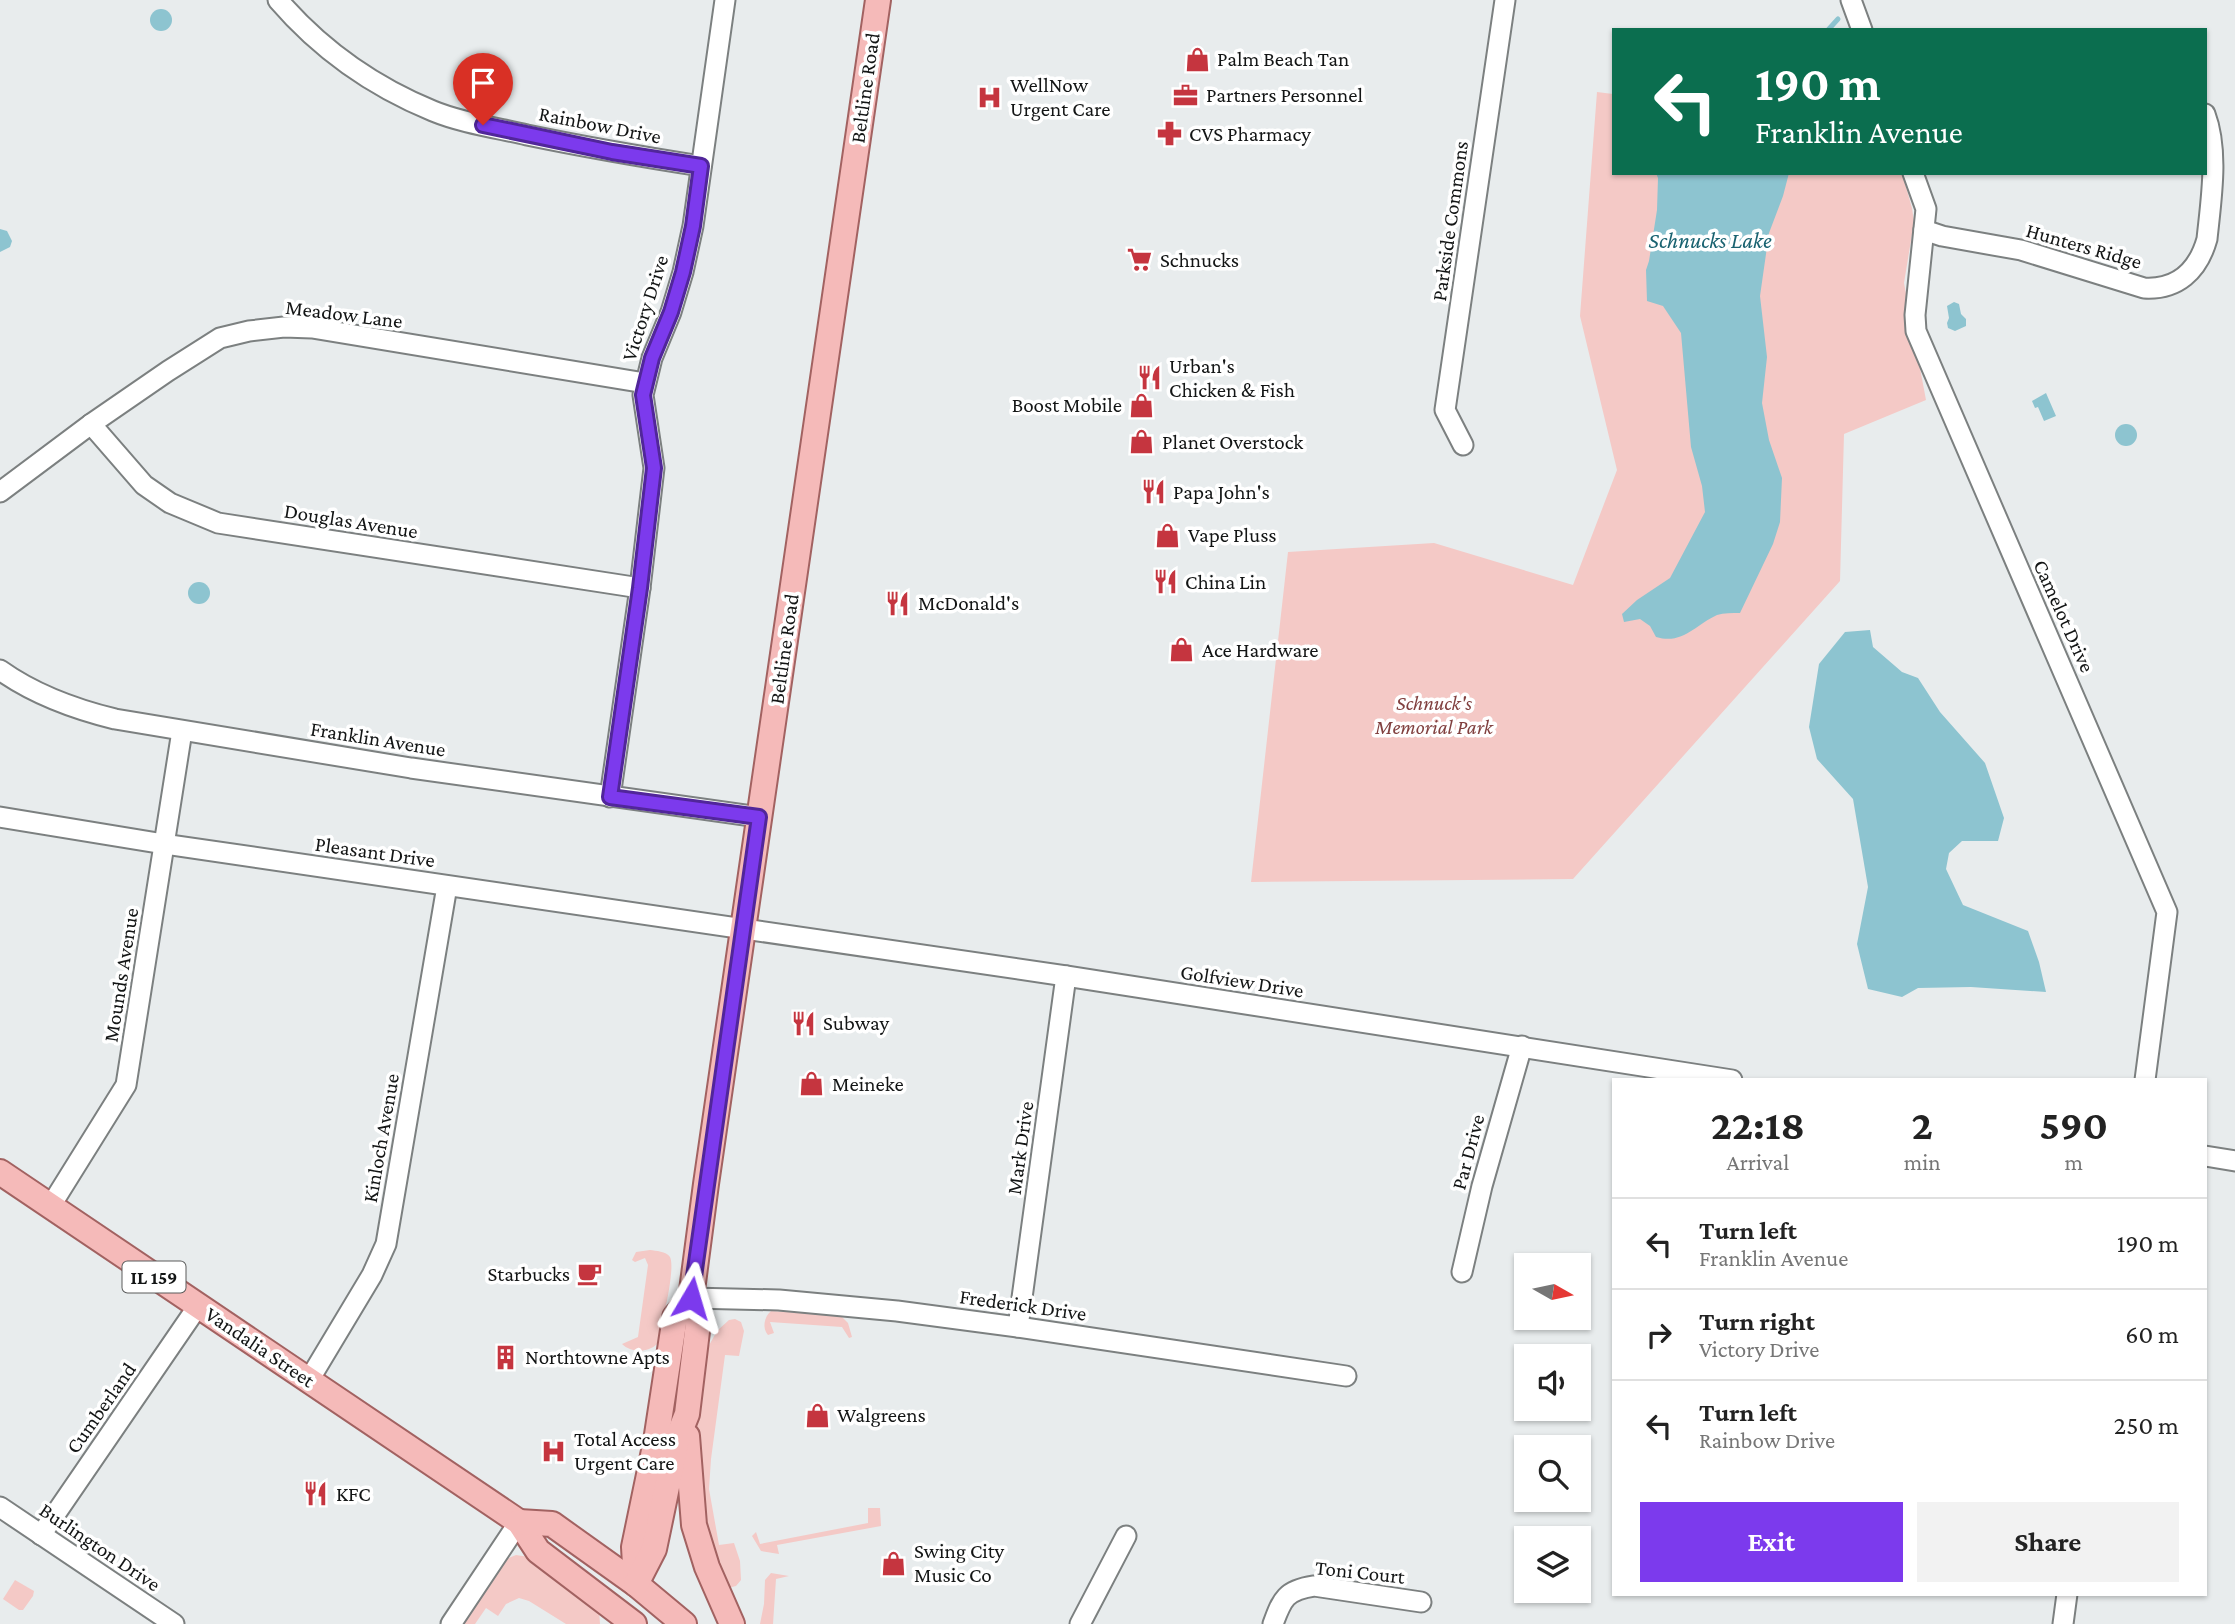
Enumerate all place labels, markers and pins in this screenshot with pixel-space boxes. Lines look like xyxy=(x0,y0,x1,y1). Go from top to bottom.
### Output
shop icon: Palm Beach Tan xyxy=(1183,45,1211,73)
place label: Palm Beach Tan xyxy=(1217,47,1349,71)
pin xyxy=(453,53,513,125)
place label: WellNow Urgent Care xyxy=(1010,73,1110,121)
office icon: Partners Personnel xyxy=(1172,81,1200,109)
hospital icon: WellNow Urgent Care xyxy=(976,83,1004,111)
place label: Partners Personnel xyxy=(1206,83,1363,107)
pharmacy icon: CVS Pharmacy xyxy=(1155,120,1183,148)
place label: CVS Pharmacy xyxy=(1189,122,1311,146)
supermarket icon: Schnucks xyxy=(1126,246,1154,274)
place label: Schnucks xyxy=(1160,248,1239,272)
place label: Urban's Chicken & Fish xyxy=(1169,354,1295,402)
restaurant icon: Urban's Chicken & Fish xyxy=(1135,364,1163,392)
shop icon: Boost Mobile xyxy=(1128,391,1156,419)
place label: Boost Mobile xyxy=(1012,393,1122,417)
shop icon: Planet Overstock xyxy=(1128,428,1156,456)
place label: Planet Overstock xyxy=(1162,430,1303,454)
restaurant icon: Papa John's xyxy=(1139,478,1167,506)
place label: Papa John's xyxy=(1173,480,1270,504)
shop icon: Vape Pluss xyxy=(1154,521,1182,549)
place label: Vape Pluss xyxy=(1188,523,1277,547)
restaurant icon: China Lin xyxy=(1151,568,1179,596)
place label: China Lin xyxy=(1185,570,1266,594)
restaurant icon: McDonald's xyxy=(884,589,912,617)
place label: McDonald's xyxy=(918,591,1019,615)
shop icon: Ace Hardware xyxy=(1168,636,1196,664)
place label: Ace Hardware xyxy=(1202,638,1319,662)
restaurant icon: Subway xyxy=(789,1009,817,1037)
place label: Subway xyxy=(823,1011,890,1035)
shop icon: Meineke xyxy=(798,1070,826,1098)
place label: Meineke xyxy=(832,1072,904,1096)
cafe icon: Starbucks xyxy=(576,1260,604,1288)
place label: Starbucks xyxy=(488,1262,570,1286)
building icon: Northtowne Apts xyxy=(491,1343,519,1371)
place label: Northtowne Apts xyxy=(525,1345,670,1369)
shop icon: Walgreens xyxy=(803,1401,831,1429)
place label: Walgreens xyxy=(837,1403,926,1427)
place label: Total Access Urgent Care xyxy=(574,1427,676,1475)
hospital icon: Total Access Urgent Care xyxy=(540,1437,568,1465)
restaurant icon: KFC xyxy=(302,1480,330,1508)
place label: KFC xyxy=(336,1482,371,1506)
place label: Swing City Music Co xyxy=(914,1539,1005,1587)
shop icon: Swing City Music Co xyxy=(880,1549,908,1577)

